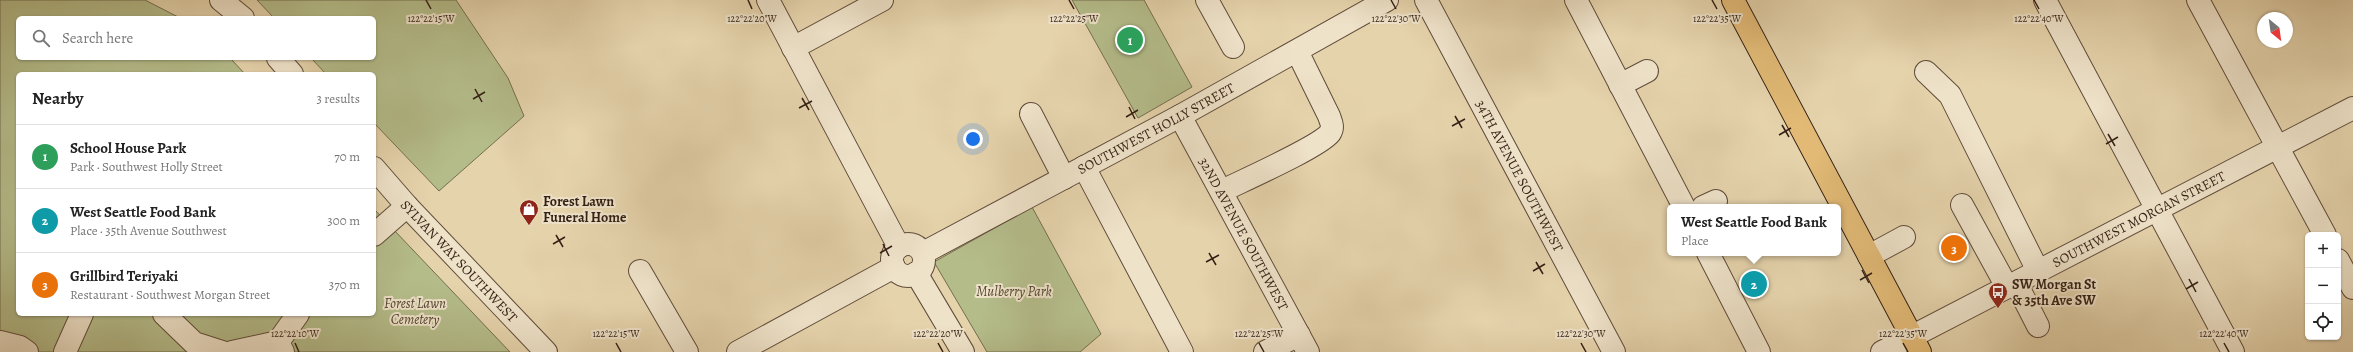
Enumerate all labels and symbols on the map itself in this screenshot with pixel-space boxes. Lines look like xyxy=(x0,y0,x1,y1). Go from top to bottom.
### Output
text: 122°22'15"W xyxy=(407,12,455,25)
text: 122°22'20"W xyxy=(727,12,777,25)
text: 122°22'25"W xyxy=(1050,12,1099,25)
text: 122°22'30"W xyxy=(1372,12,1421,25)
text: 122°22'35"W xyxy=(1693,12,1742,25)
text: 122°22'40"W xyxy=(2014,12,2064,25)
north arrow xyxy=(2257,12,2293,48)
pin: 1 xyxy=(1117,25,1143,55)
street label: SOUTHWEST HOLLY STREET xyxy=(1074,78,1238,179)
street label: 34TH AVENUE SOUTHWEST xyxy=(1471,96,1568,255)
your location xyxy=(963,129,983,149)
street label: 32ND AVENUE SOUTHWEST xyxy=(1194,154,1293,314)
street label: SOUTHWEST MORGAN STREET xyxy=(2049,167,2229,272)
place label: Forest Lawn Funeral Home xyxy=(543,192,627,227)
street label: SYLVAN WAY SOUTHWEST xyxy=(396,196,522,327)
shop icon: Forest Lawn Funeral Home xyxy=(518,198,540,226)
pin: 3 xyxy=(1941,233,1967,263)
pin: 2 xyxy=(1741,269,1767,299)
place label: SW Morgan St & 35th Ave SW xyxy=(2012,275,2097,310)
bus stop icon: SW Morgan St & 35th Ave SW xyxy=(1987,281,2009,309)
park label: Mulberry Park xyxy=(976,282,1052,301)
park label: Forest Lawn Cemetery xyxy=(384,294,446,329)
text: 122°22'10"W xyxy=(271,327,320,340)
text: 122°22'15"W xyxy=(592,327,640,340)
text: 122°22'20"W xyxy=(913,327,963,340)
text: 122°22'25"W xyxy=(1235,327,1284,340)
text: 122°22'30"W xyxy=(1557,327,1606,340)
text: 122°22'35"W xyxy=(1879,327,1928,340)
text: 122°22'40"W xyxy=(2199,327,2249,340)

